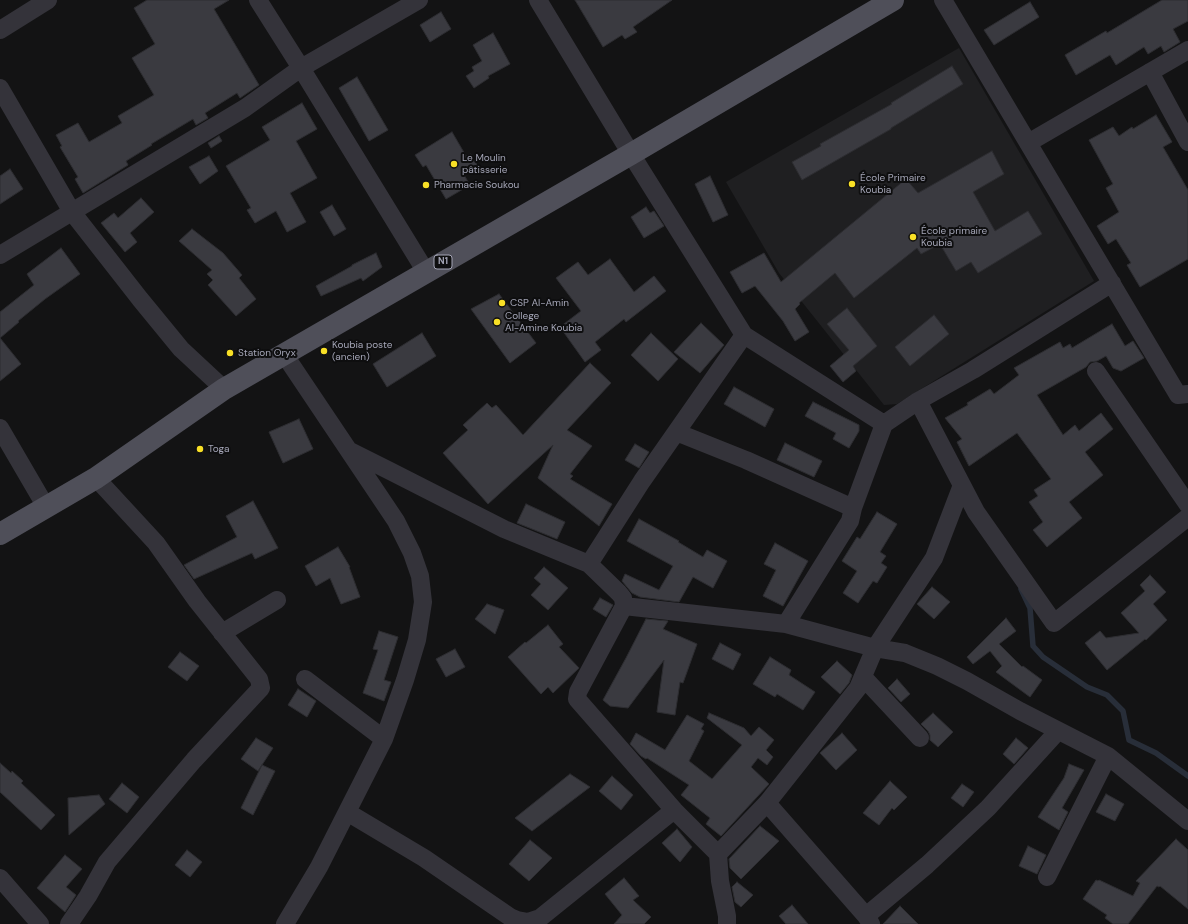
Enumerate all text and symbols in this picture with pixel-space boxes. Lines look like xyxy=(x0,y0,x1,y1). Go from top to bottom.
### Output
place label: Le Moulin pâtisserie xyxy=(462,152,507,176)
marker: Le Moulin pâtisserie xyxy=(449,159,459,169)
place label: École Primaire Koubia xyxy=(860,172,926,196)
place label: Pharmacie Soukou xyxy=(434,179,519,191)
marker: École Primaire Koubia xyxy=(847,179,857,189)
marker: Pharmacie Soukou xyxy=(421,180,431,190)
place label: École primaire Koubia xyxy=(921,225,987,248)
marker: École primaire Koubia xyxy=(908,232,918,242)
road number: N1 xyxy=(434,255,452,269)
place label: CSP Al-Amin xyxy=(510,297,569,309)
marker: CSP Al-Amin xyxy=(497,298,507,308)
place label: College Al-Amine Koubia xyxy=(505,310,582,334)
marker: College Al-Amine Koubia xyxy=(492,317,502,327)
place label: Koubia poste (ancien) xyxy=(332,339,392,362)
marker: Koubia poste (ancien) xyxy=(319,346,329,356)
place label: Station Oryx xyxy=(238,347,296,359)
marker: Station Oryx xyxy=(225,348,235,358)
place label: Toga xyxy=(208,443,229,455)
marker: Toga xyxy=(195,444,205,454)

